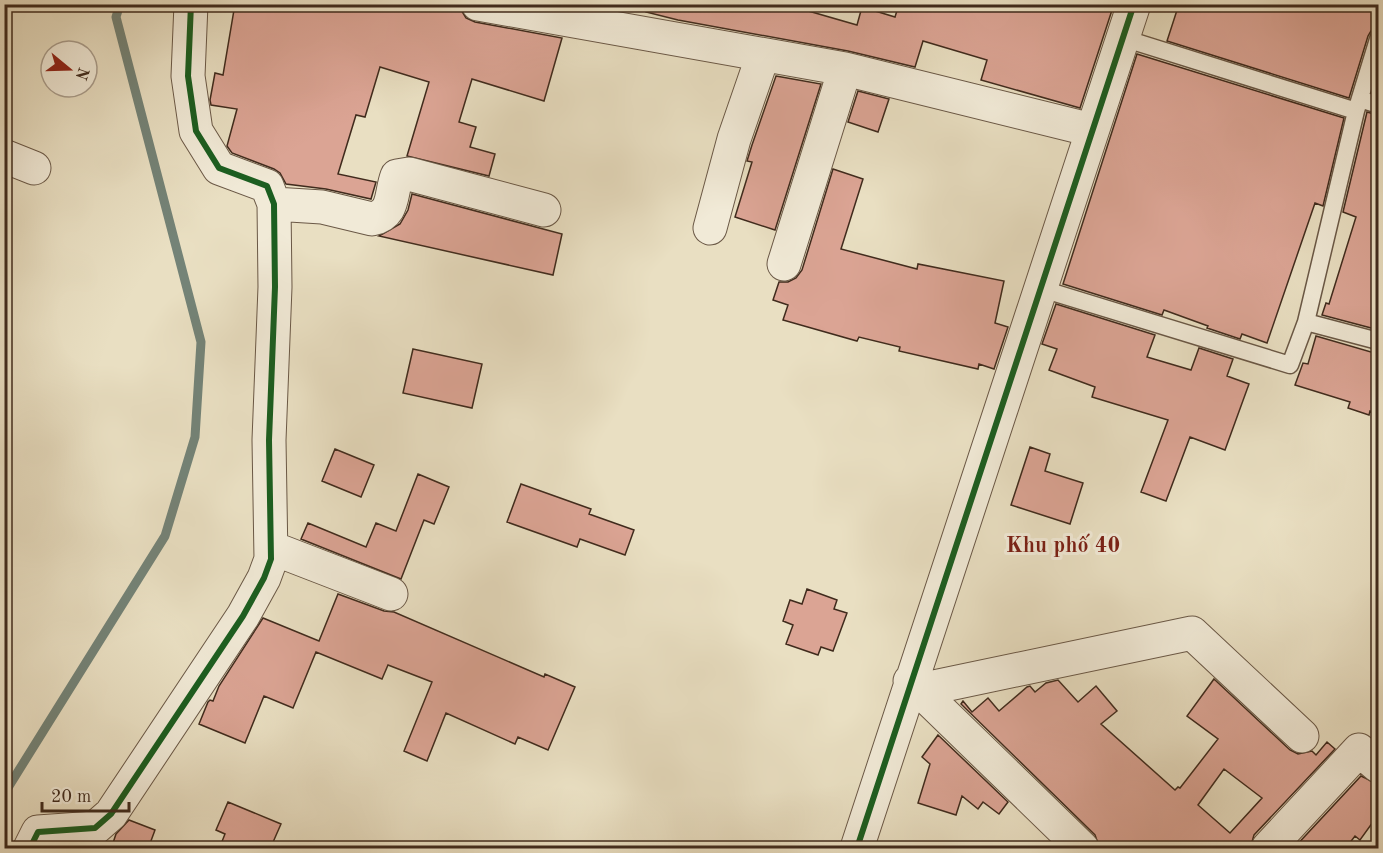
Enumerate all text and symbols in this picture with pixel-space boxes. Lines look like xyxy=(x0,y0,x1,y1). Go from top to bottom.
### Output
north arrow xyxy=(39,39,99,99)
text: N xyxy=(71,65,91,82)
district label: Khu phố 40 xyxy=(1006,533,1120,557)
scale bar xyxy=(42,775,129,813)
text: 20 m xyxy=(51,788,91,806)

